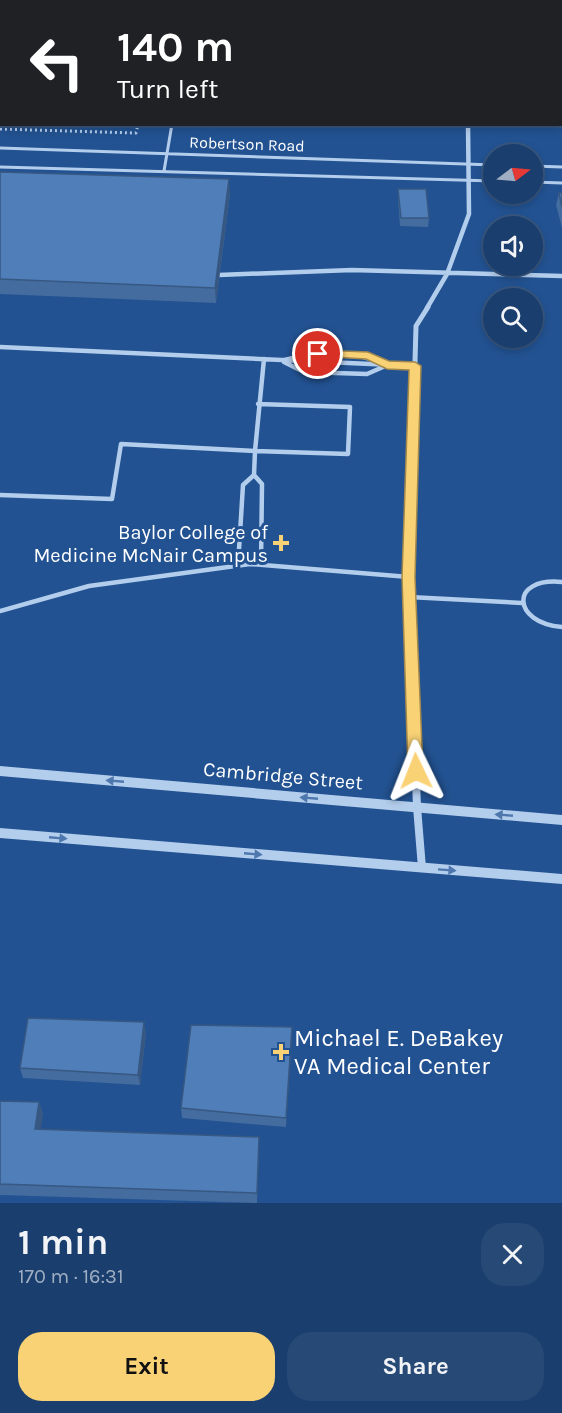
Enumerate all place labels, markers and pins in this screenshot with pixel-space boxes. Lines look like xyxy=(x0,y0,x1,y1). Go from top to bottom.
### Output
pin xyxy=(292,328,343,379)
place label: Baylor College of Medicine McNair Campus xyxy=(33,521,268,567)
marker: Baylor College of Medicine McNair Campus xyxy=(272,534,290,552)
place label: Michael E. DeBakey VA Medical Center xyxy=(294,1024,503,1080)
marker: Michael E. DeBakey VA Medical Center xyxy=(272,1043,290,1061)

